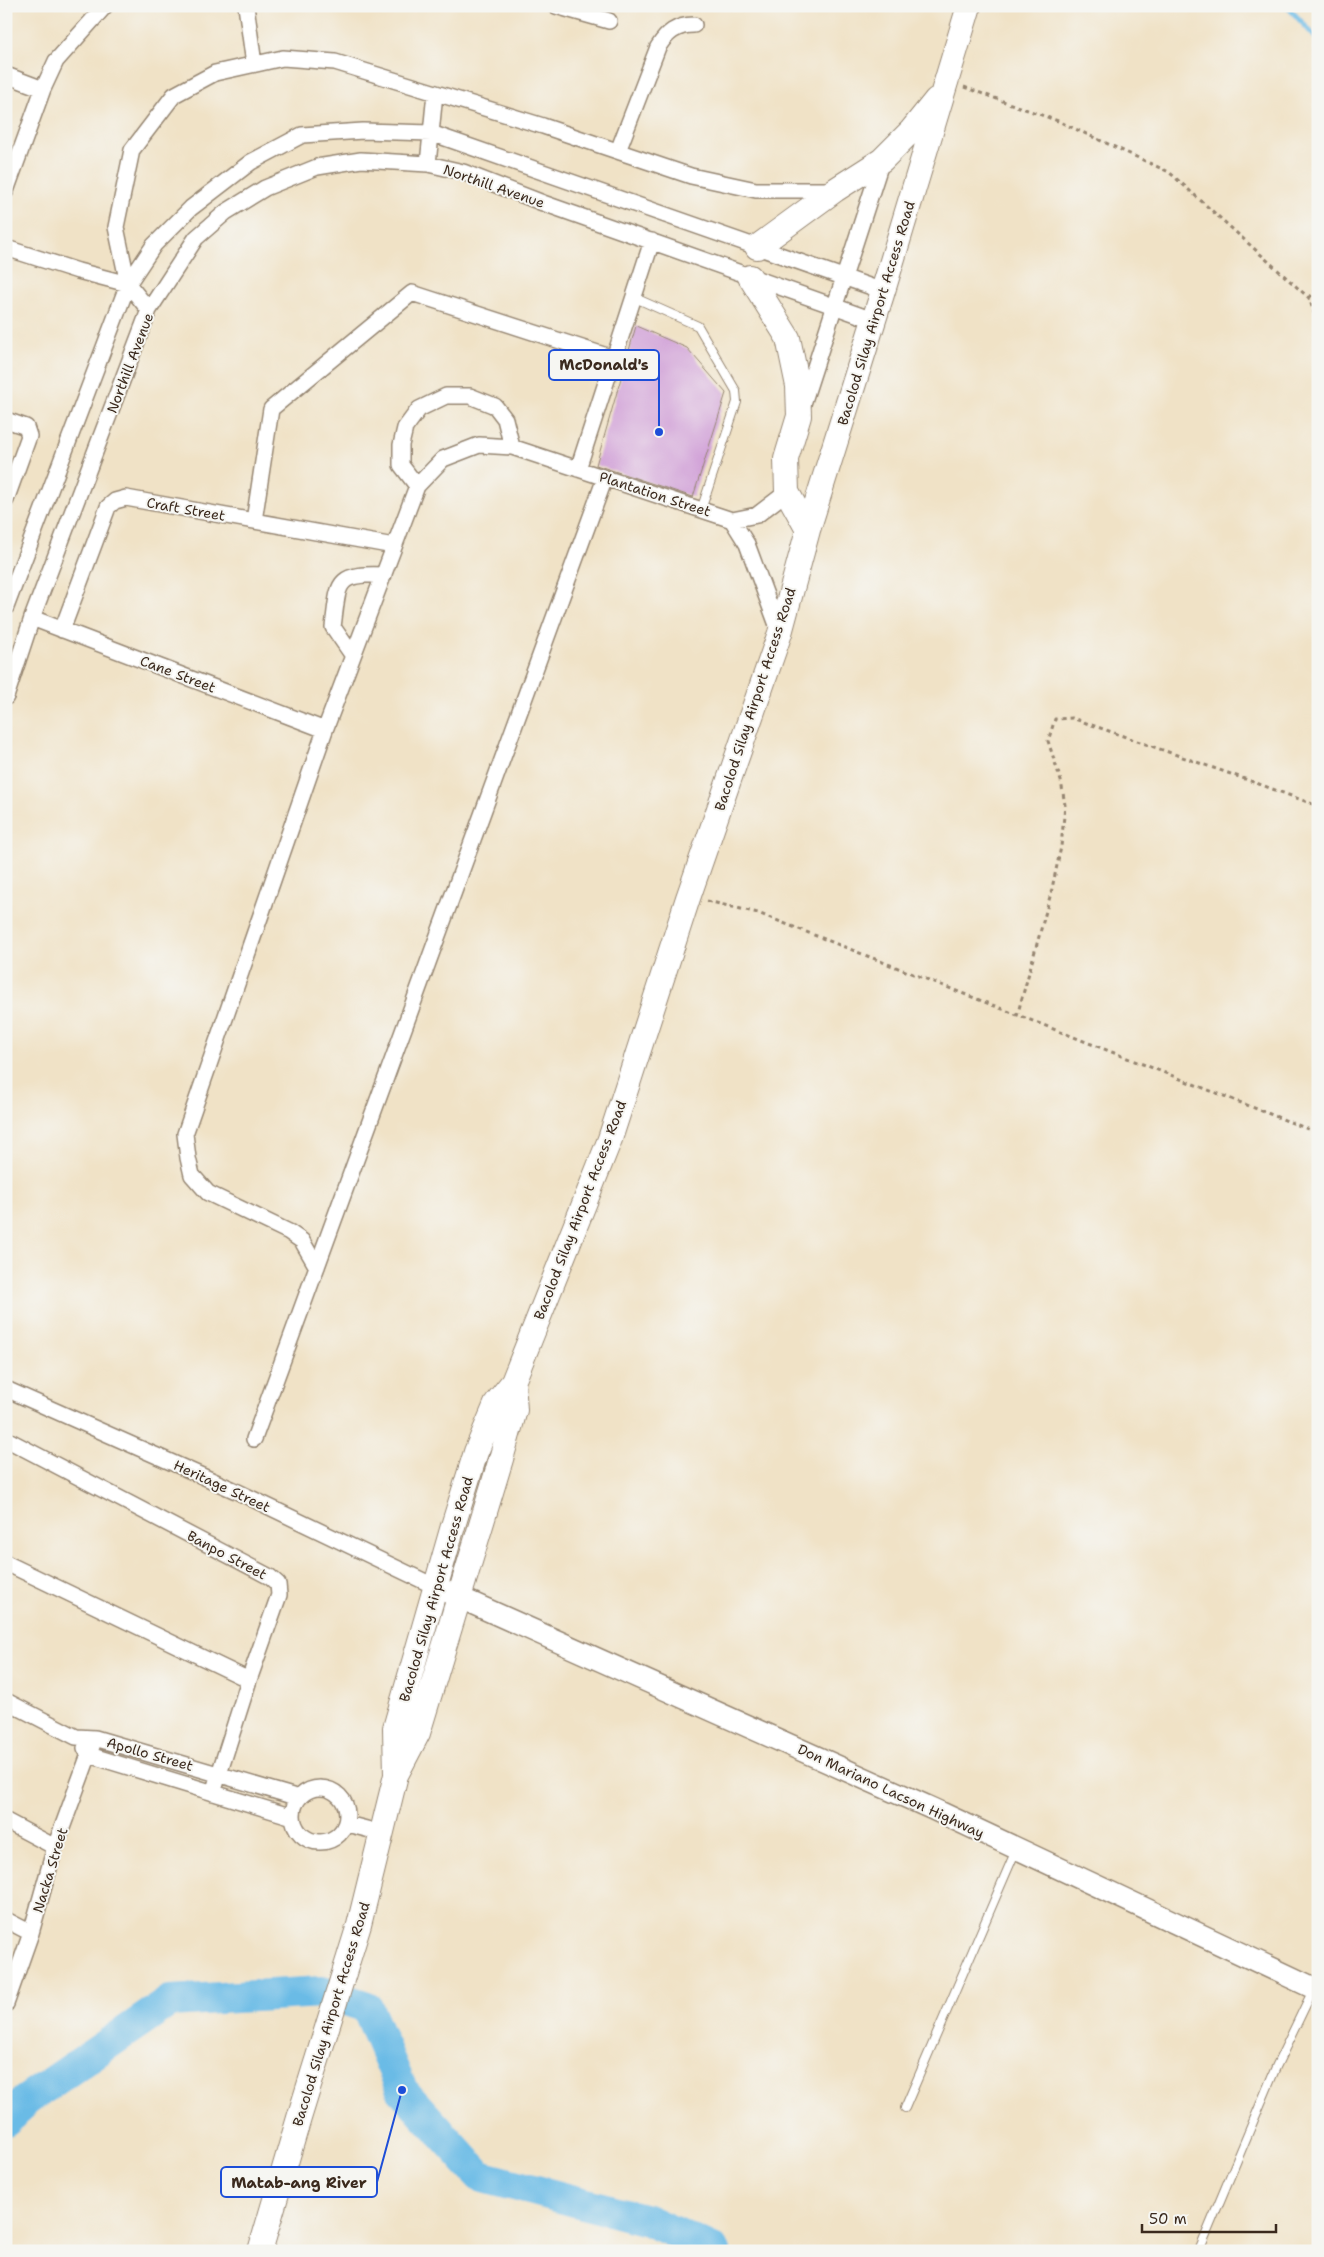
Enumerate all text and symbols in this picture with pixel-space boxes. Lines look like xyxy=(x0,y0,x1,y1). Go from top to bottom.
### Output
street label: Northill Avenue xyxy=(441,160,547,212)
street label: Bacolod Silay Airport Access Road xyxy=(833,199,919,427)
street label: Northill Avenue xyxy=(103,310,157,416)
callout: McDonald's xyxy=(549,350,659,380)
text: McDonald's xyxy=(559,355,649,375)
street label: Plantation Street xyxy=(597,467,713,521)
street label: Craft Street xyxy=(145,493,227,525)
street label: Bacolod Silay Airport Access Road xyxy=(710,585,800,813)
street label: Cane Street xyxy=(138,651,218,697)
street label: Bacolod Silay Airport Access Road xyxy=(530,1098,630,1322)
street label: Heritage Street xyxy=(171,1456,273,1516)
street label: Bacolod Silay Airport Access Road xyxy=(395,1474,477,1704)
street label: Banpo Street xyxy=(184,1526,270,1584)
street label: Apollo Street xyxy=(105,1733,195,1775)
street label: Don Mariano Lacson Highway xyxy=(795,1740,987,1842)
street label: Nacka Street xyxy=(29,1825,71,1915)
street label: Bacolod Silay Airport Access Road xyxy=(288,1900,374,2128)
callout: Matab-ang River xyxy=(221,2167,377,2197)
text: Matab-ang River xyxy=(231,2173,367,2193)
scale bar xyxy=(1142,2202,1275,2234)
text: 50 m xyxy=(1149,2209,1187,2229)

